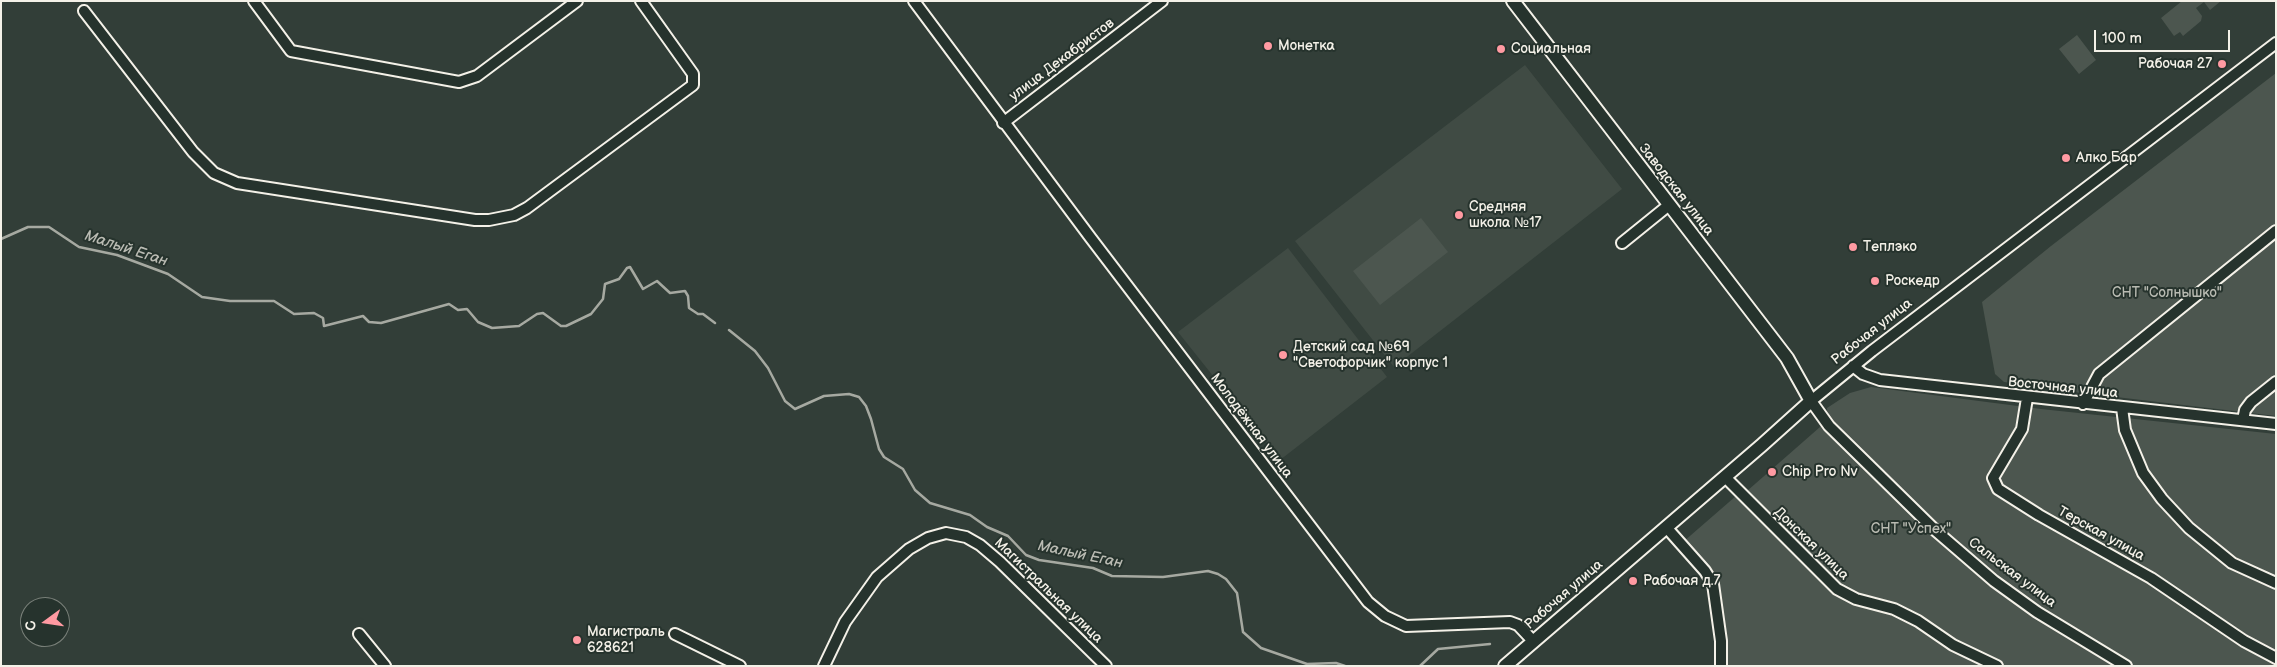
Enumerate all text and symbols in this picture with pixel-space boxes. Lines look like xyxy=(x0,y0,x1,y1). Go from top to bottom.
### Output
street label: улица Декабристов xyxy=(1006,15,1118,105)
scale bar xyxy=(2097,20,2233,52)
text: 100 m xyxy=(2102,29,2142,48)
place label: Монетка xyxy=(1278,38,1335,54)
marker: Монетка xyxy=(1262,40,1274,52)
place label: Социальная xyxy=(1511,41,1591,57)
marker: Социальная xyxy=(1495,43,1507,55)
place label: Рабочая 27 xyxy=(2138,56,2212,72)
marker: Рабочая 27 xyxy=(2216,58,2228,70)
street label: Заводская улица xyxy=(1635,141,1717,239)
place label: Алко Бар xyxy=(2076,150,2137,166)
marker: Алко Бар xyxy=(2060,152,2072,164)
place label: Средняя школа №17 xyxy=(1469,199,1541,232)
marker: Средняя школа №17 xyxy=(1453,209,1465,221)
water label: Малый Еган xyxy=(82,227,170,271)
place label: Теплэко xyxy=(1863,239,1917,255)
marker: Теплэко xyxy=(1847,241,1859,253)
place label: Роскедр xyxy=(1885,273,1940,289)
marker: Роскедр xyxy=(1869,275,1881,287)
park label: СНТ "Солнышко" xyxy=(2112,285,2222,301)
street label: Рабочая улица xyxy=(1828,295,1916,369)
place label: Детский сад №69 "Светофорчик" корпус 1 xyxy=(1293,339,1448,372)
marker: Детский сад №69 "Светофорчик" корпус 1 xyxy=(1277,349,1289,361)
street label: Молодёжная улица xyxy=(1206,371,1296,481)
street label: Восточная улица xyxy=(2007,374,2119,402)
place label: Chip Pro Nv xyxy=(1782,464,1857,480)
marker: Chip Pro Nv xyxy=(1766,466,1778,478)
street label: Терская улица xyxy=(2055,503,2147,565)
street label: Донская улица xyxy=(1770,504,1852,584)
park label: СНТ "Успех" xyxy=(1871,521,1951,537)
street label: Магистральная улица xyxy=(990,535,1106,647)
street label: Сальская улица xyxy=(1965,535,2059,611)
water label: Малый Еган xyxy=(1036,537,1124,573)
street label: Рабочая улица xyxy=(1522,557,1606,633)
place label: Рабочая д.7 xyxy=(1643,573,1720,589)
marker: Рабочая д.7 xyxy=(1627,575,1639,587)
north arrow xyxy=(20,597,70,647)
text: С xyxy=(22,619,40,632)
place label: Магистраль 628621 xyxy=(587,624,665,656)
marker: Магистраль 628621 xyxy=(571,634,583,646)

